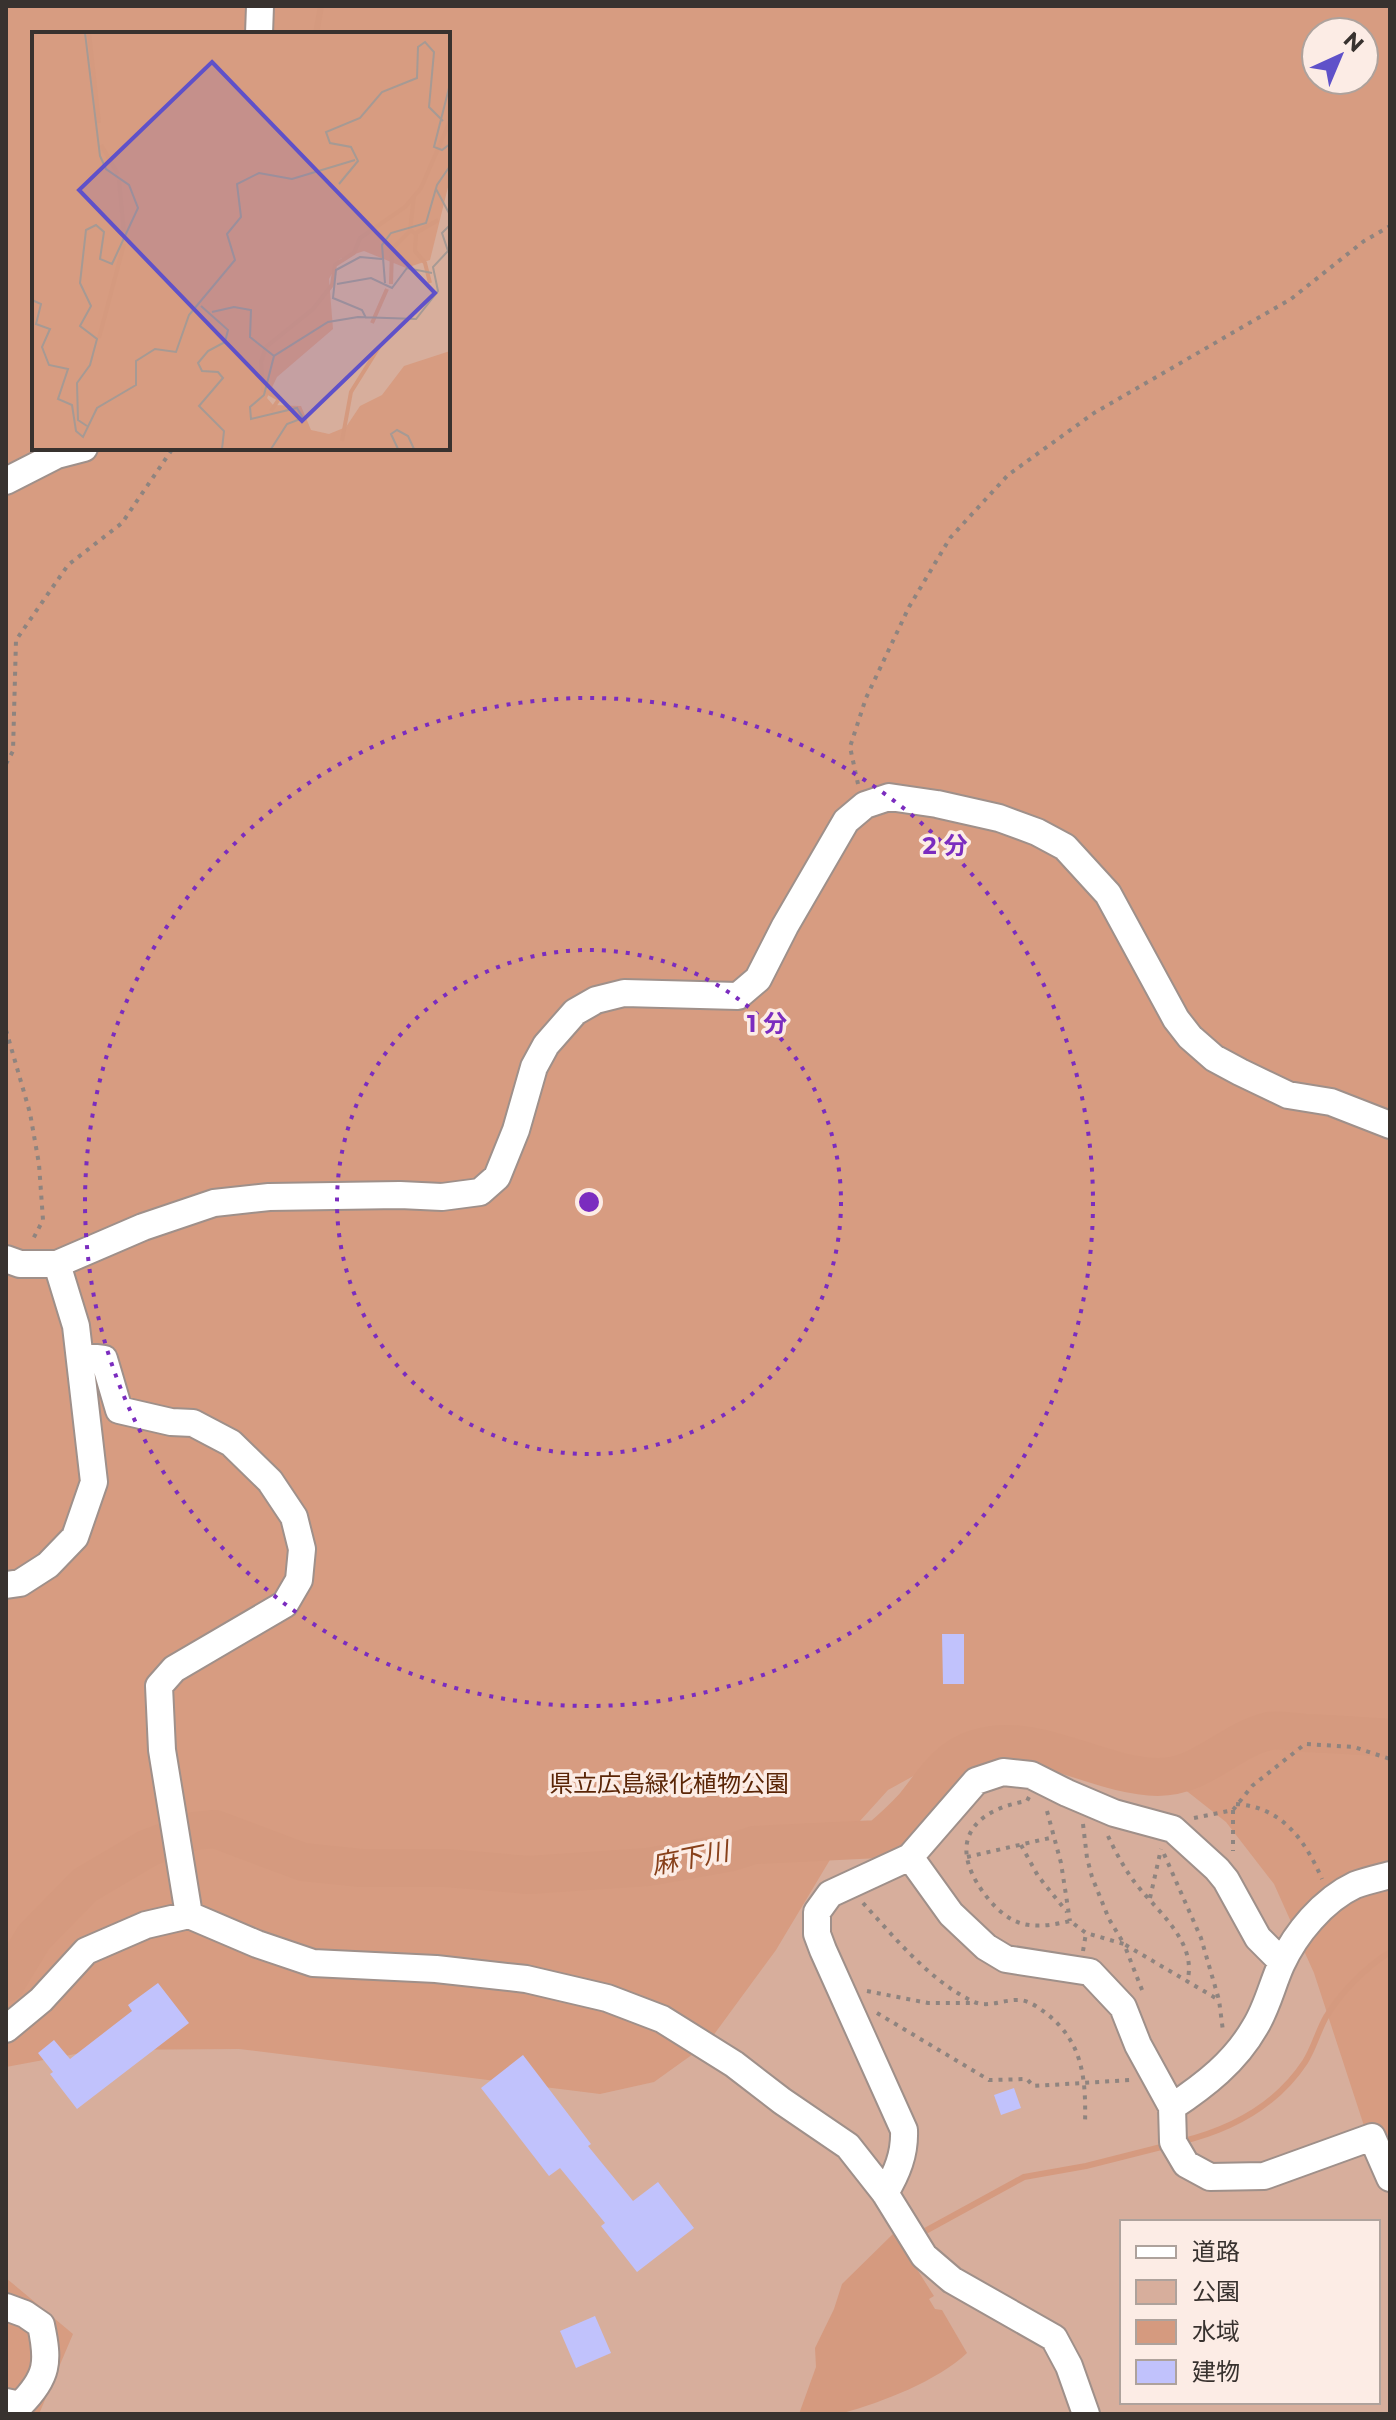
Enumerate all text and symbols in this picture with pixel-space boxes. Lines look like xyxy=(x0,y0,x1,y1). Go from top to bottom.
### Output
north arrow xyxy=(1300,16,1380,96)
text: N xyxy=(1338,26,1369,58)
inset map xyxy=(32,32,450,450)
text: 2 分 xyxy=(923,831,967,860)
text: 1 分 xyxy=(747,1009,787,1038)
centre of rings xyxy=(575,1188,603,1216)
park label: 県立広島緑化植物公園 xyxy=(549,1769,789,1798)
water label: 麻下川 xyxy=(649,1834,734,1881)
legend xyxy=(1120,2220,1380,2404)
text: 道路 xyxy=(1192,2237,1240,2266)
text: 公園 xyxy=(1192,2277,1240,2306)
text: 水域 xyxy=(1192,2317,1240,2346)
text: 建物 xyxy=(1192,2357,1240,2386)

